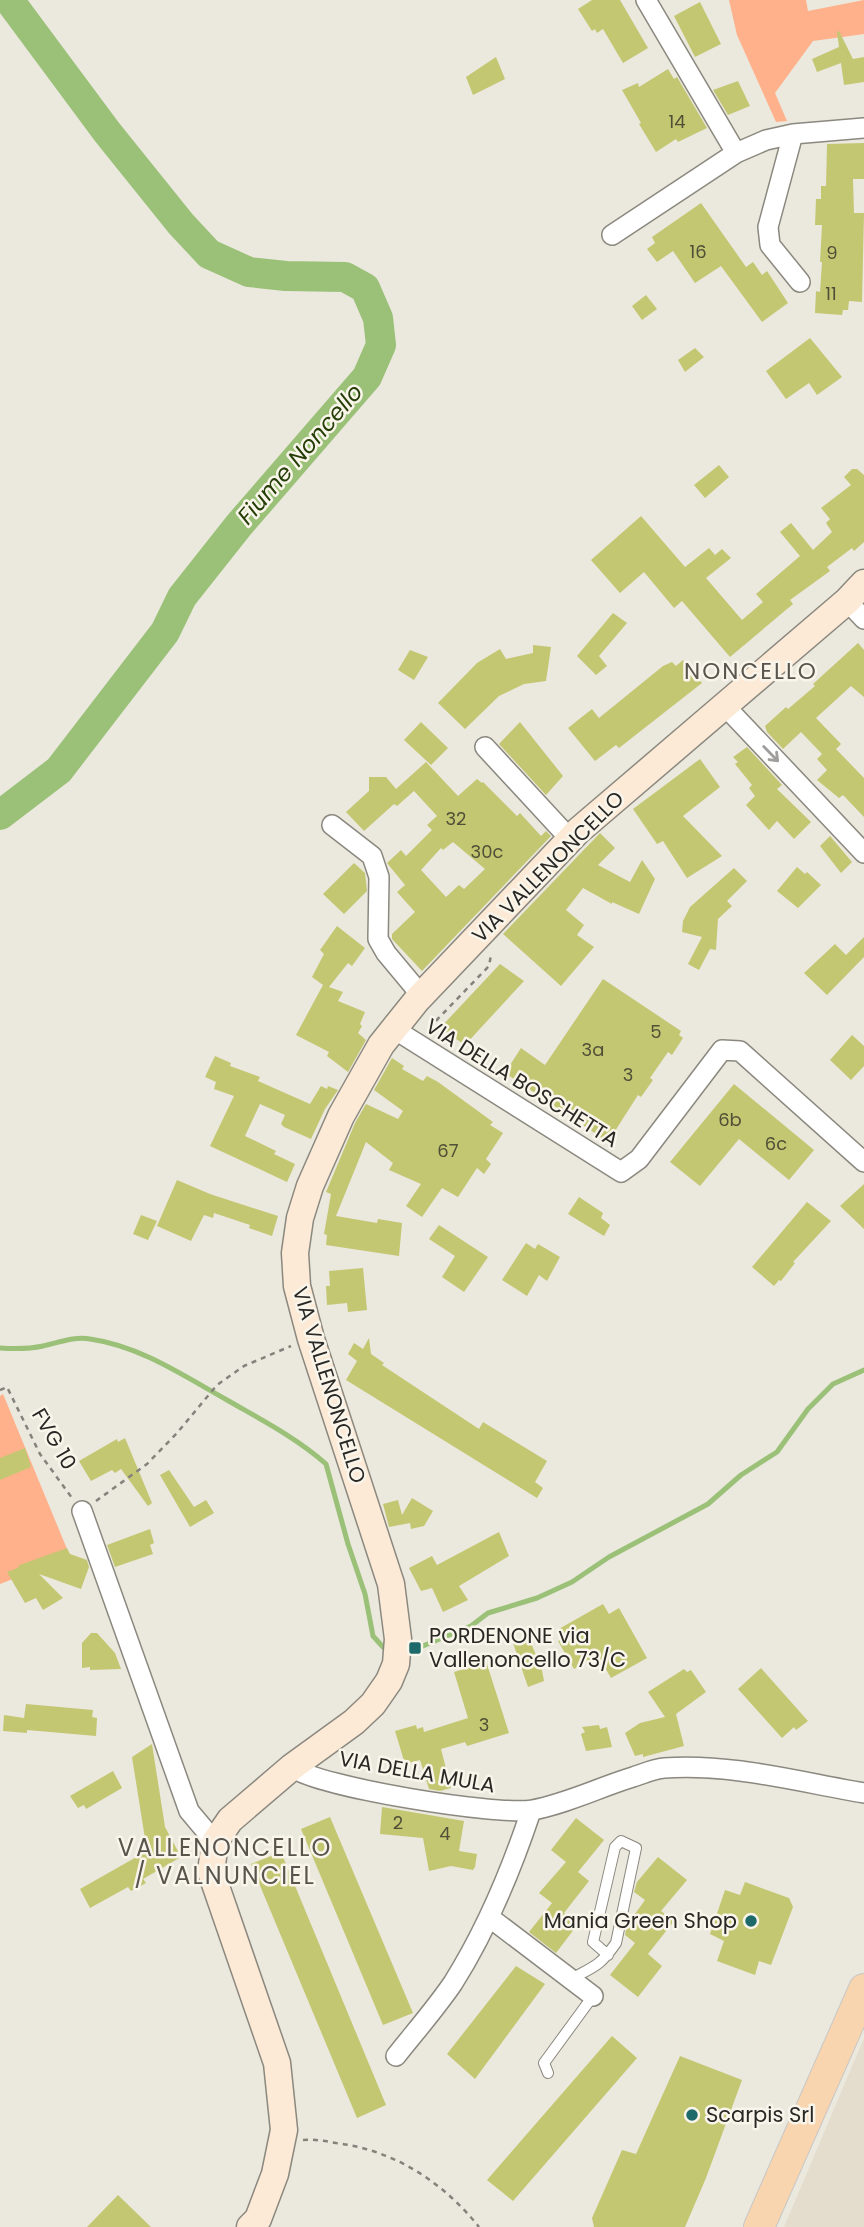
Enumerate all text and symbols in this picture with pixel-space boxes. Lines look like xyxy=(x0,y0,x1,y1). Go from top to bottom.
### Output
house number: 14 xyxy=(668,109,686,134)
house number: 16 xyxy=(689,239,707,264)
house number: 9 xyxy=(826,240,838,265)
house number: 11 xyxy=(825,281,837,306)
water label: Fiume Noncello xyxy=(230,377,370,531)
district label: NONCELLO xyxy=(684,655,818,687)
one-way arrow xyxy=(762,745,779,762)
street label: VIA VALLENONCELLO xyxy=(465,784,630,949)
house number: 32 xyxy=(446,806,466,831)
house number: 30c xyxy=(471,839,503,864)
street label: VIA DELLA BOSCHETTA xyxy=(420,1011,624,1154)
house number: 5 xyxy=(650,1019,662,1044)
house number: 3a xyxy=(582,1037,604,1062)
house number: 3 xyxy=(623,1062,633,1087)
house number: 6b xyxy=(718,1107,742,1132)
house number: 6c xyxy=(765,1131,787,1156)
house number: 67 xyxy=(437,1138,459,1163)
street label: VIA VALLENONCELLO xyxy=(286,1283,373,1487)
street label: FVG 10 xyxy=(25,1403,84,1475)
place label: PORDENONE via Vallenoncello 73/C xyxy=(429,1621,626,1674)
marker: PORDENONE via Vallenoncello 73/C xyxy=(407,1640,423,1656)
house number: 3 xyxy=(479,1712,489,1737)
street label: VIA DELLA MULA xyxy=(337,1743,497,1800)
house number: 2 xyxy=(393,1810,403,1835)
house number: 4 xyxy=(439,1821,451,1846)
district label: VALLENONCELLO / VALNUNCIEL xyxy=(118,1831,332,1892)
place label: Mania Green Shop xyxy=(544,1906,737,1935)
marker: Mania Green Shop xyxy=(743,1913,759,1929)
place label: Scarpis Srl xyxy=(706,2100,814,2129)
marker: Scarpis Srl xyxy=(684,2107,700,2123)

